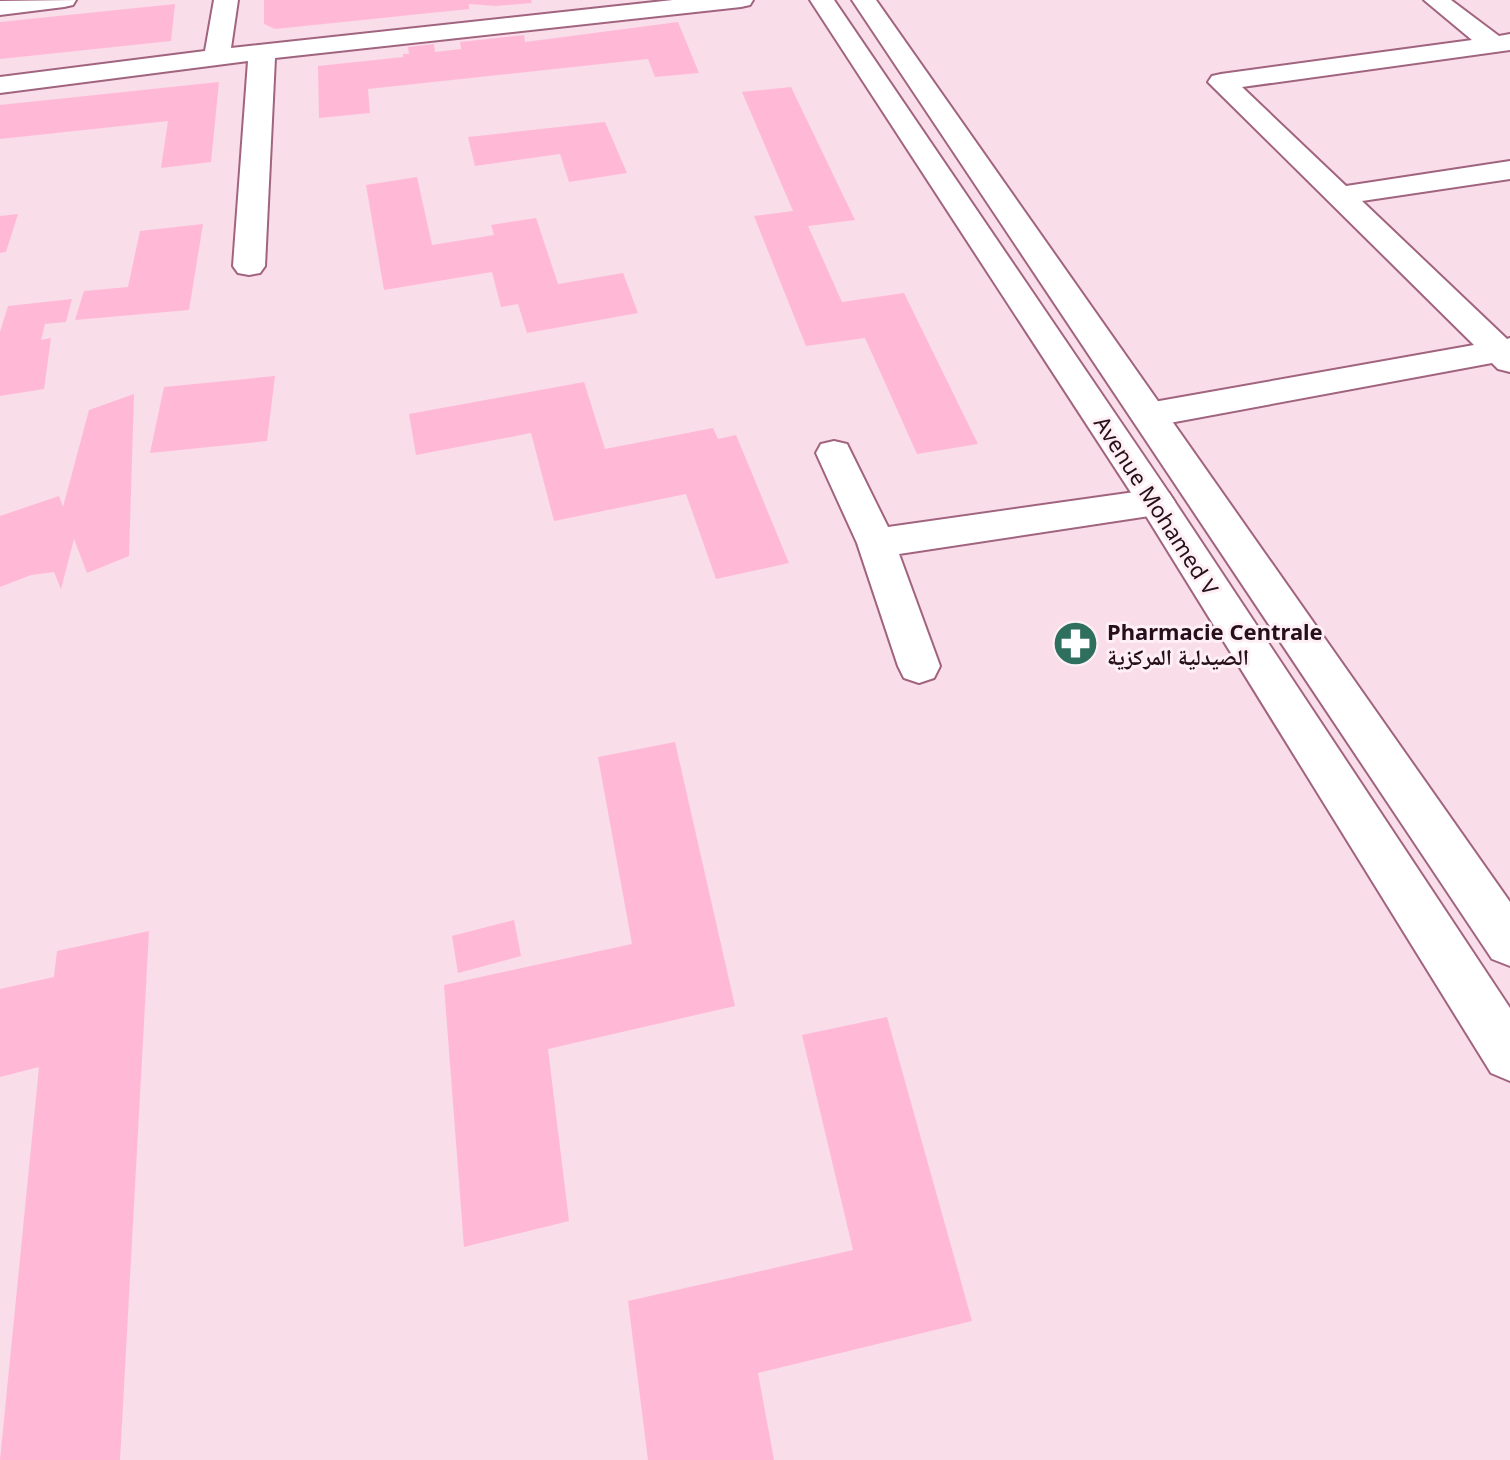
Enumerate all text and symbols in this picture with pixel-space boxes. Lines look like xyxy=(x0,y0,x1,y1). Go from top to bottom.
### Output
street label: Avenue Mohamed V xyxy=(1088,410,1227,601)
place label: Pharmacie Centrale الصيدلية المركزية xyxy=(1107,616,1323,671)
pharmacy icon: Pharmacie Centrale الصيدلية المركزية xyxy=(1052,620,1100,668)

